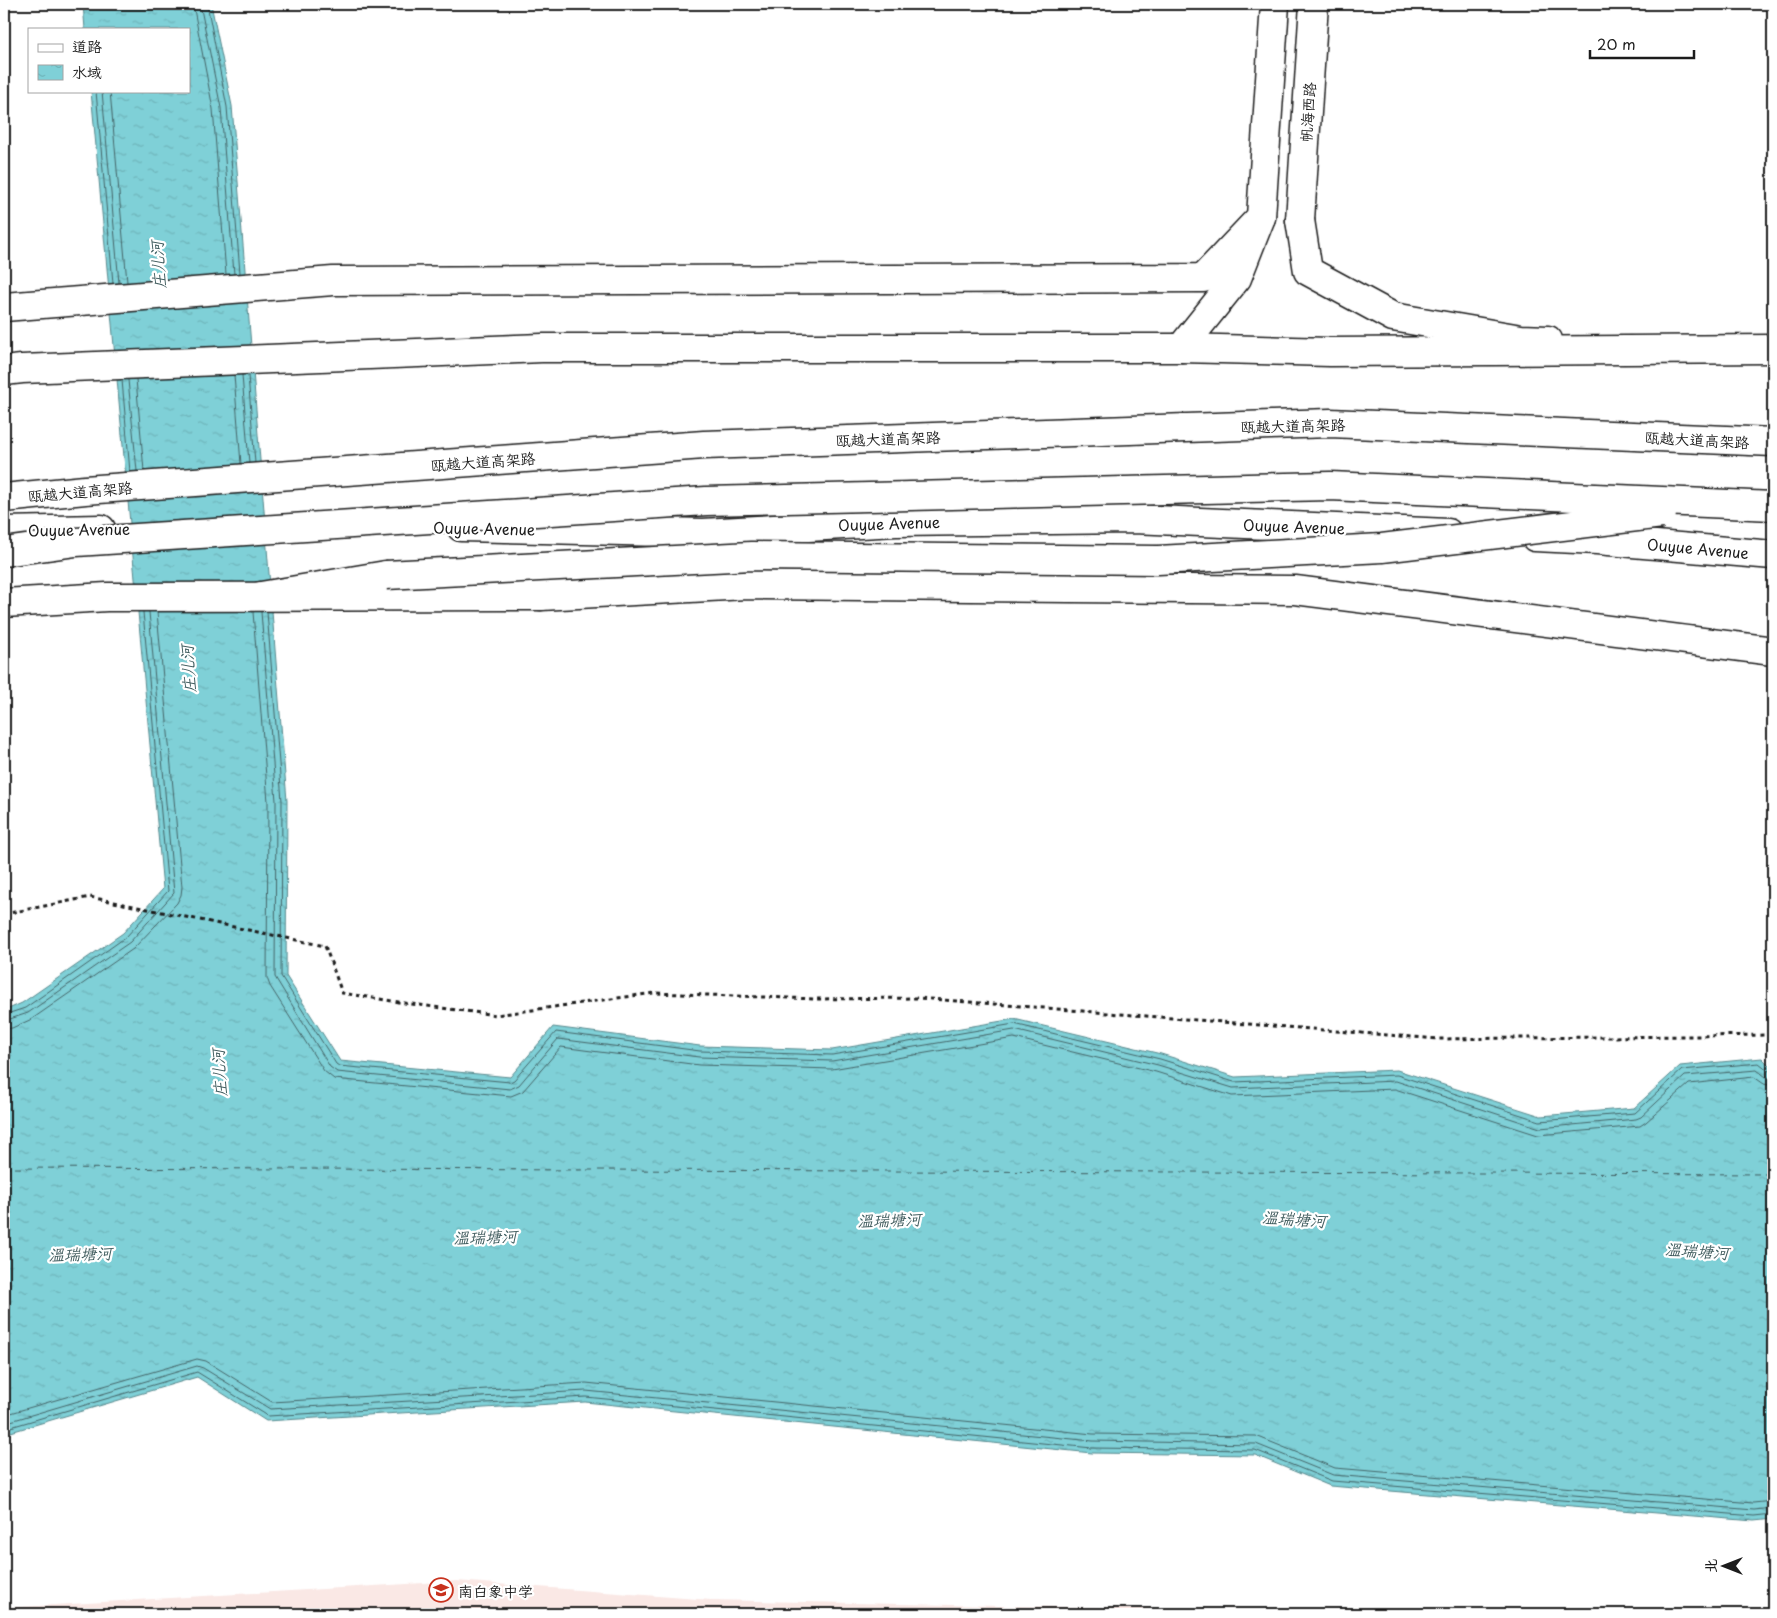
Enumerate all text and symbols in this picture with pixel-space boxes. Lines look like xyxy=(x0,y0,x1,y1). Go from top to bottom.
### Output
legend xyxy=(28,28,190,92)
scale bar xyxy=(1590,28,1693,60)
text: 20 m xyxy=(1597,32,1636,55)
text: 道路 xyxy=(72,34,102,57)
text: 水域 xyxy=(72,60,102,83)
street label: 帆海西路 xyxy=(1293,81,1321,143)
water label: 庄儿河 xyxy=(143,237,171,290)
street label: 瓯越大道高架路 xyxy=(1240,413,1346,437)
street label: 瓯越大道高架路 xyxy=(835,425,941,451)
street label: 瓯越大道高架路 xyxy=(1644,425,1750,453)
street label: 瓯越大道高架路 xyxy=(430,446,536,476)
street label: 瓯越大道高架路 xyxy=(27,475,133,507)
street label: Ouyue Avenue xyxy=(838,510,940,536)
street label: Ouyue Avenue xyxy=(1243,513,1345,539)
street label: Ouyue Avenue xyxy=(433,516,535,540)
street label: Ouyue Avenue xyxy=(28,517,130,541)
street label: Ouyue Avenue xyxy=(1646,532,1750,564)
water label: 庄儿河 xyxy=(173,641,201,694)
water label: 庄儿河 xyxy=(204,1045,232,1098)
water label: 温瑞塘河 xyxy=(1261,1204,1330,1232)
water label: 温瑞塘河 xyxy=(857,1206,924,1232)
water label: 温瑞塘河 xyxy=(453,1223,520,1249)
water label: 温瑞塘河 xyxy=(1664,1236,1733,1264)
water label: 温瑞塘河 xyxy=(48,1240,115,1266)
north arrow xyxy=(1700,1540,1750,1590)
text: 北 xyxy=(1700,1559,1721,1573)
school or university icon: 南白象中学 xyxy=(428,1577,454,1603)
place label: 南白象中学 xyxy=(458,1579,533,1602)

